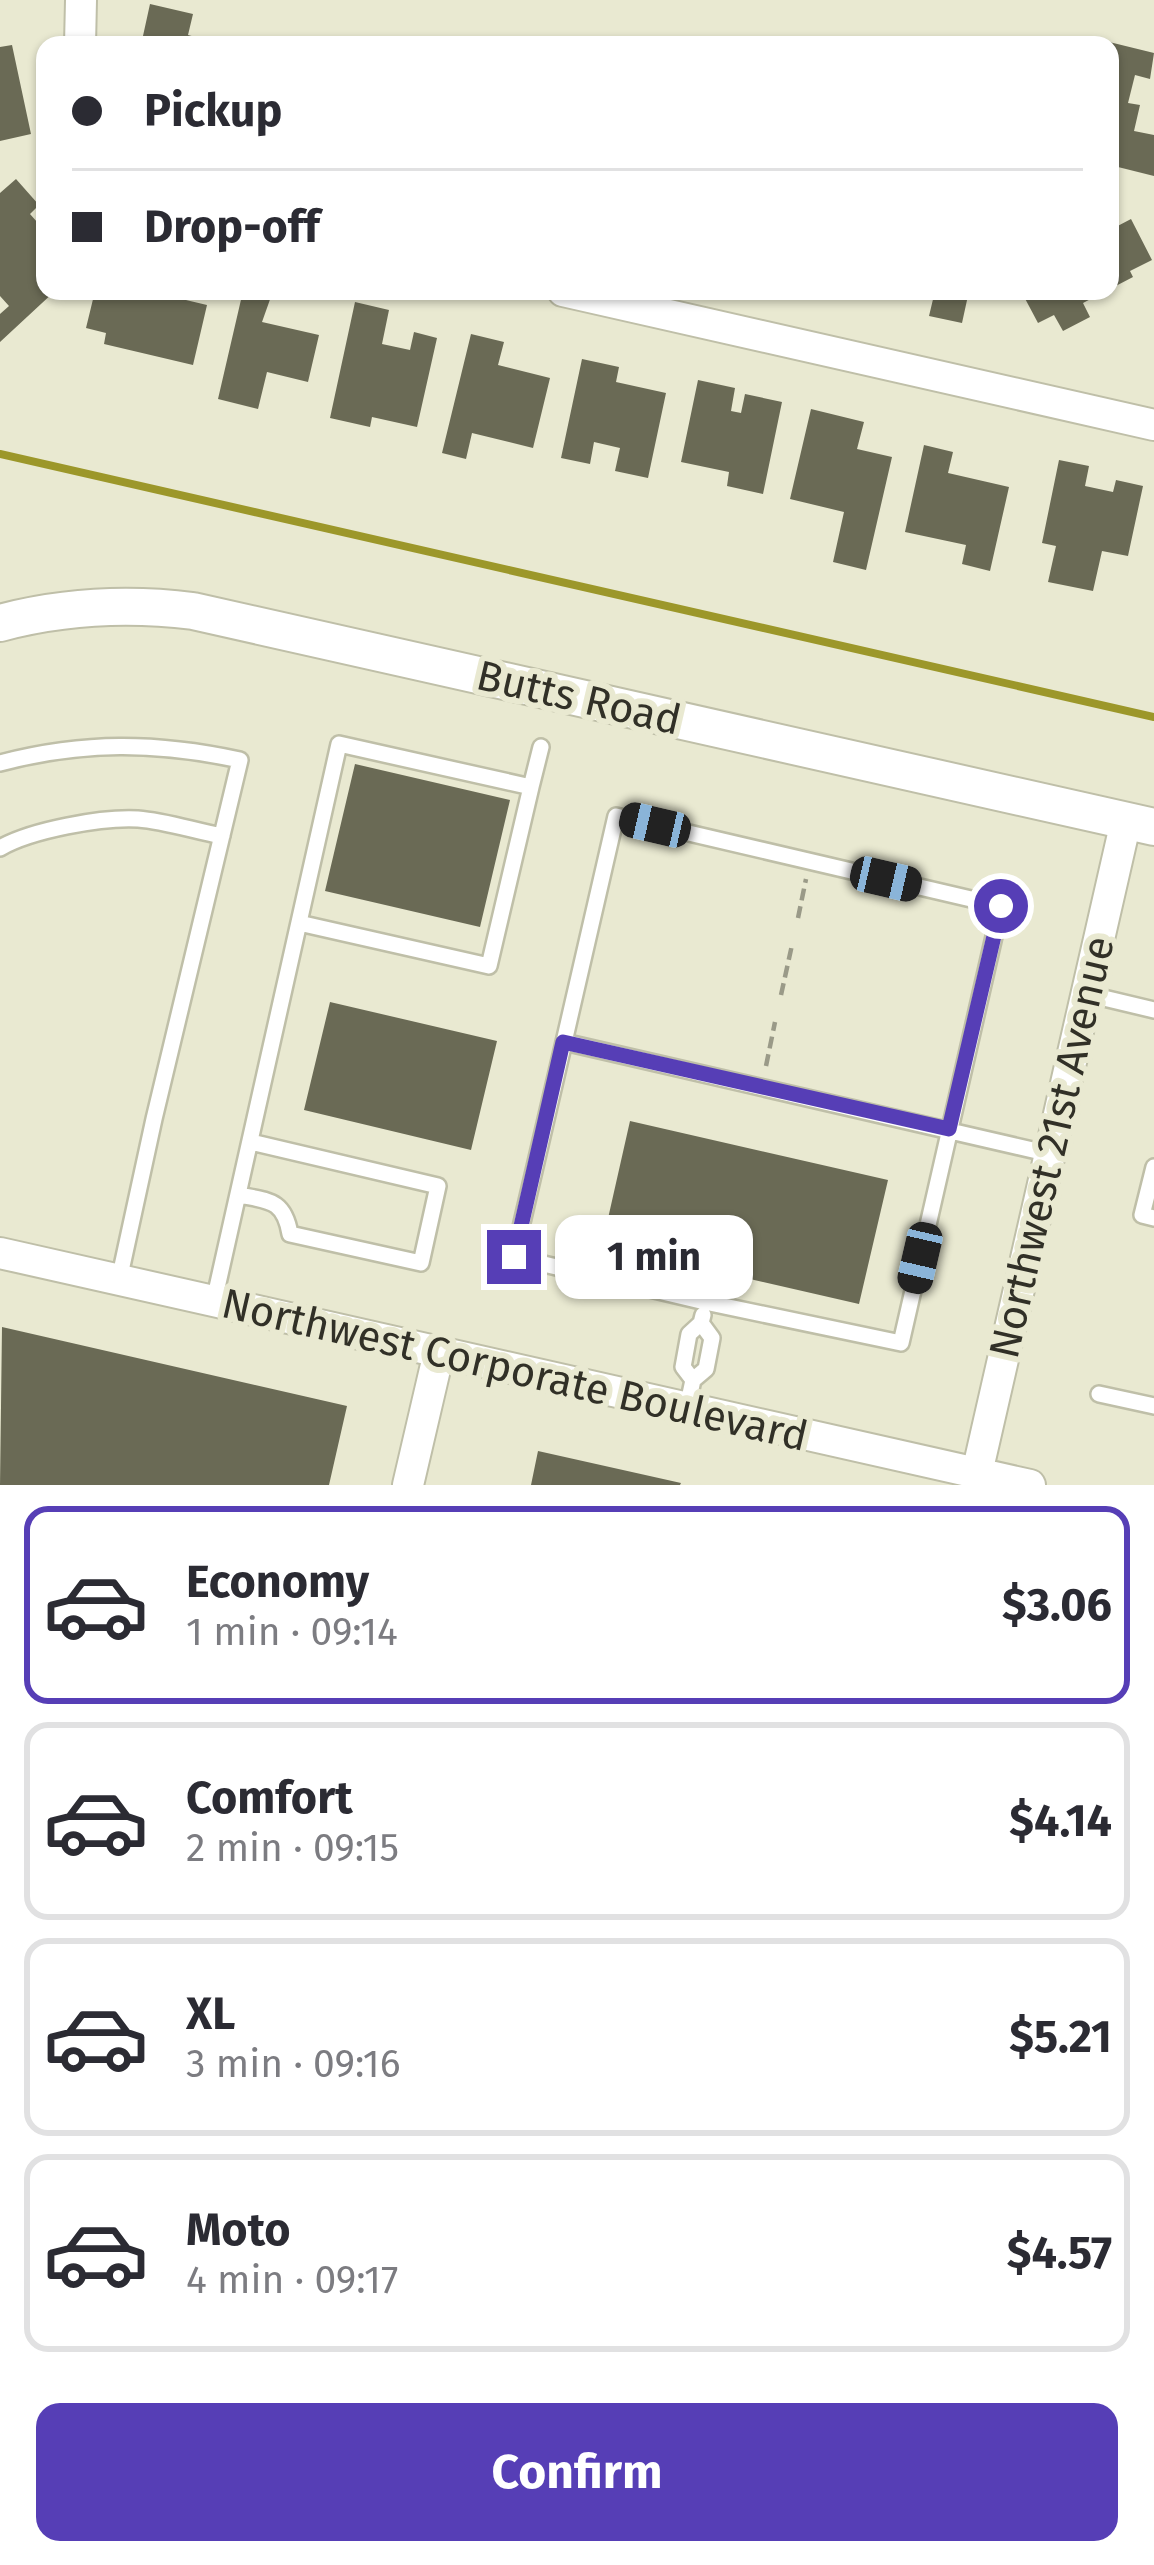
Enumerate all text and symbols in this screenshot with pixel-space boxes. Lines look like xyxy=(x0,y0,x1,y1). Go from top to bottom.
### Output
text: Pickup xyxy=(144,84,282,138)
text: Drop-off xyxy=(144,200,320,254)
street label: Butts Road xyxy=(472,650,686,746)
car xyxy=(616,799,694,851)
car xyxy=(847,853,925,905)
route start xyxy=(974,879,1028,933)
street label: Northwest 21st Avenue xyxy=(979,931,1125,1363)
callout: 1 min xyxy=(556,1215,754,1299)
car xyxy=(894,1219,946,1297)
route end xyxy=(487,1230,541,1284)
text: 1 min xyxy=(607,1234,701,1280)
street label: Northwest Corporate Boulevard xyxy=(217,1278,812,1462)
icon: car xyxy=(42,1551,150,1659)
text: Economy xyxy=(186,1555,369,1609)
text: $3.06 xyxy=(1002,1578,1112,1632)
text: 1 min · 09:14 xyxy=(186,1609,398,1655)
icon: car xyxy=(42,1767,150,1875)
text: Comfort xyxy=(186,1771,353,1825)
text: $4.14 xyxy=(1009,1794,1112,1848)
text: 2 min · 09:15 xyxy=(186,1825,399,1871)
icon: car xyxy=(42,1983,150,2091)
text: XL xyxy=(186,1987,235,2041)
text: $5.21 xyxy=(1009,2010,1112,2064)
text: 3 min · 09:16 xyxy=(186,2041,400,2087)
icon: car xyxy=(42,2199,150,2307)
text: Moto xyxy=(186,2203,291,2257)
text: $4.57 xyxy=(1007,2226,1112,2280)
text: 4 min · 09:17 xyxy=(186,2257,398,2303)
button: Confirm xyxy=(36,2403,1118,2541)

